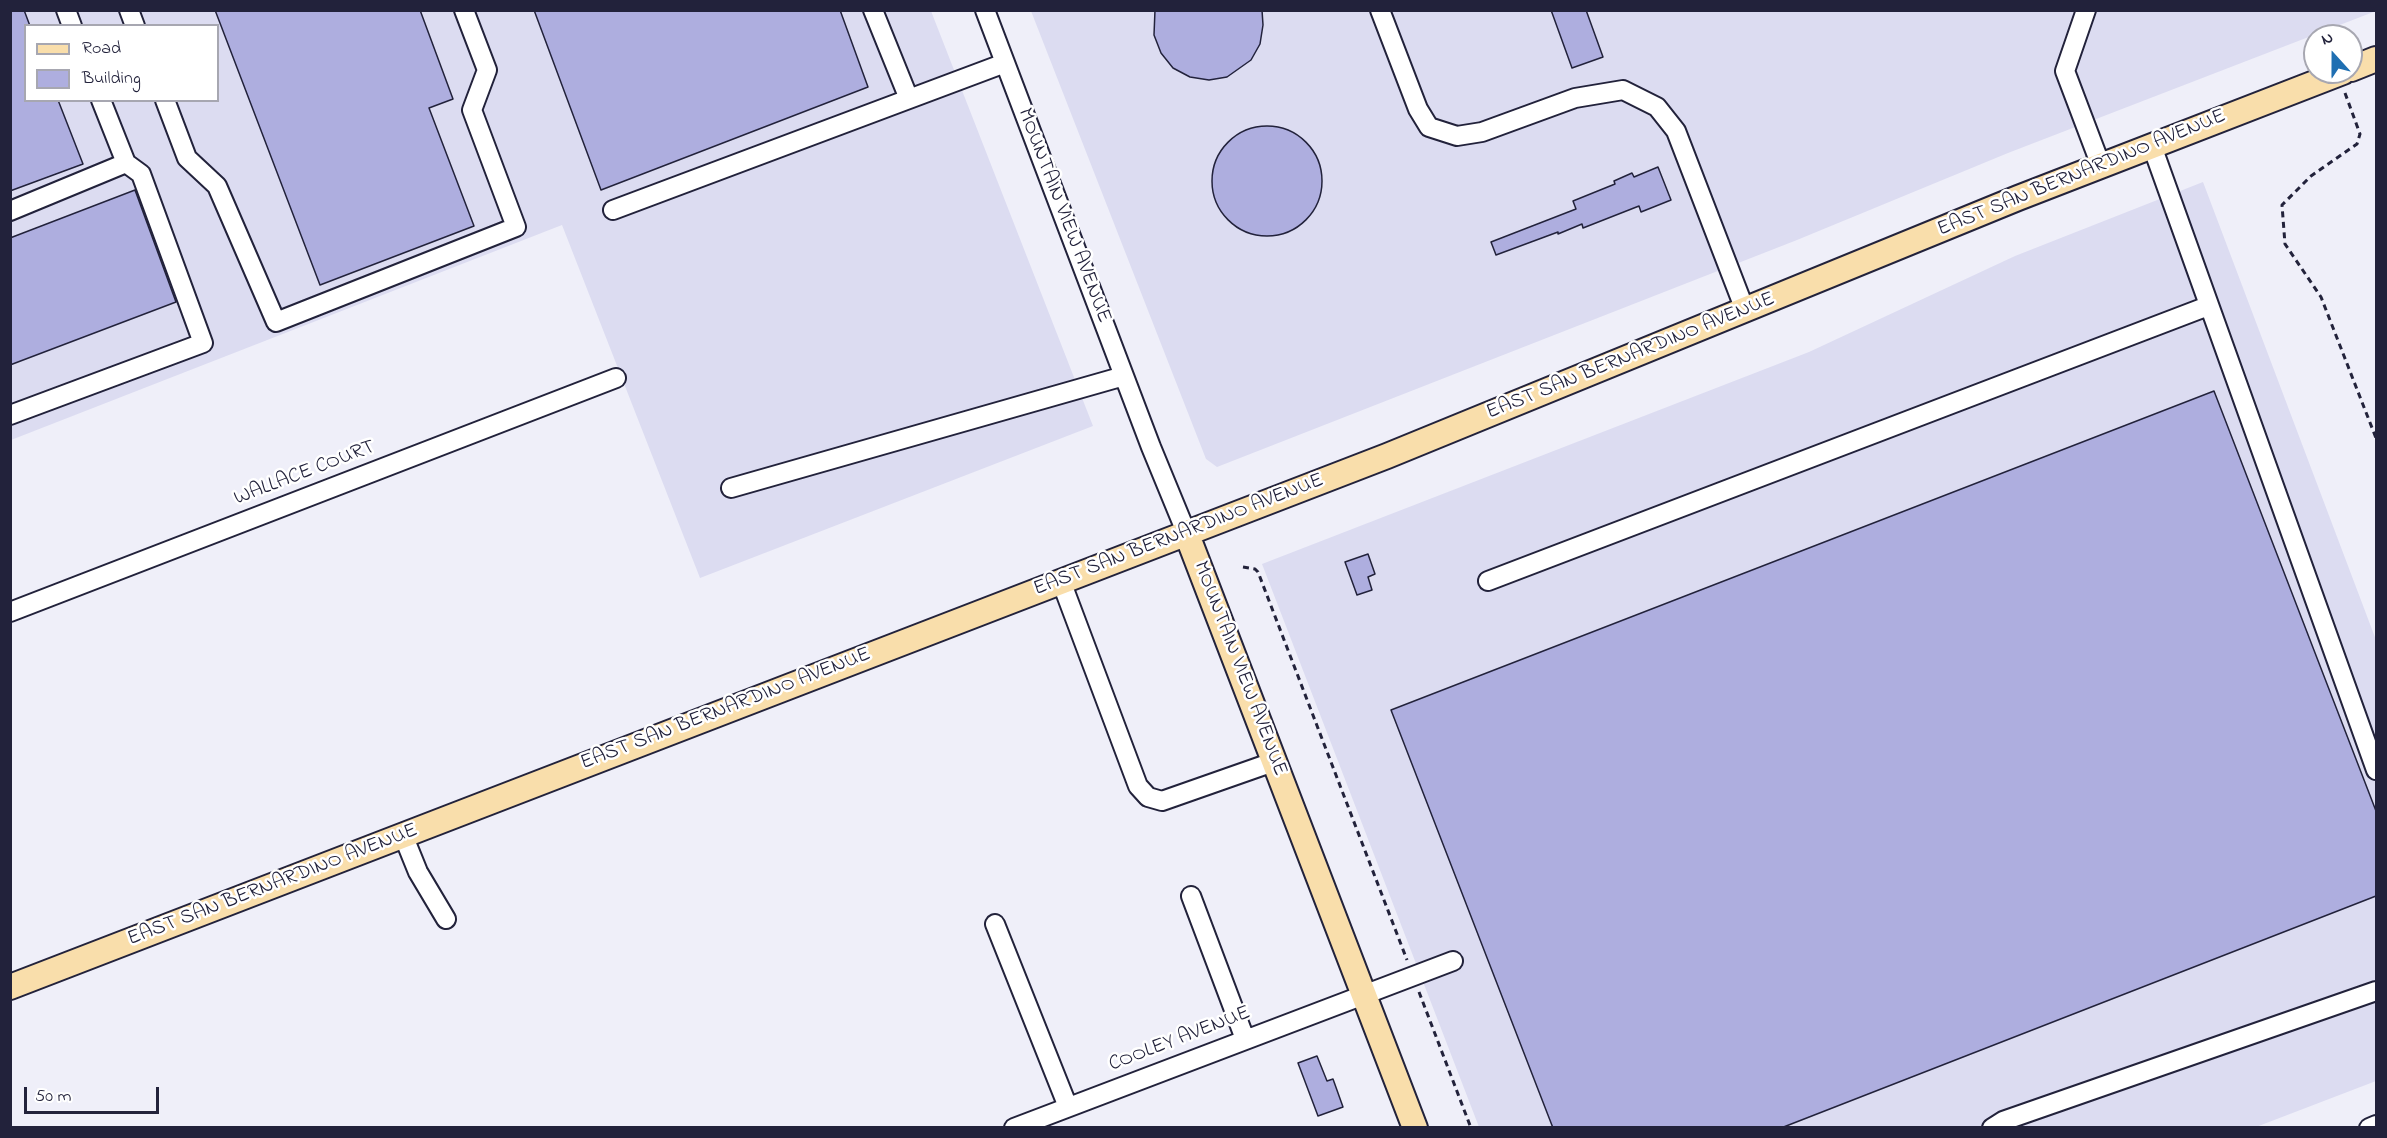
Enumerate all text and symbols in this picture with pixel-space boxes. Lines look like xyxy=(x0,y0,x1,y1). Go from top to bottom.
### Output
legend xyxy=(24,24,219,102)
north arrow xyxy=(2303,24,2363,84)
text: N xyxy=(2318,26,2337,52)
text: Road xyxy=(82,36,121,62)
text: Building xyxy=(82,66,141,92)
street label: EAST SAN BERNARDINO AVENUE xyxy=(1934,104,2230,244)
street label: MOUNTAIN VIEW AVENUE xyxy=(1010,105,1116,327)
street label: EAST SAN BERNARDINO AVENUE xyxy=(1483,287,1779,427)
street label: WALLACE COURT xyxy=(231,436,379,512)
street label: EAST SAN BERNARDINO AVENUE xyxy=(1030,469,1328,603)
street label: MOUNTAIN VIEW AVENUE xyxy=(1186,558,1292,780)
street label: EAST SAN BERNARDINO AVENUE xyxy=(577,643,875,777)
street label: EAST SAN BERNARDINO AVENUE xyxy=(124,819,422,953)
street label: COOLEY AVENUE xyxy=(1106,1001,1254,1079)
scale bar xyxy=(27,1075,162,1113)
text: 50 m xyxy=(35,1084,72,1110)

